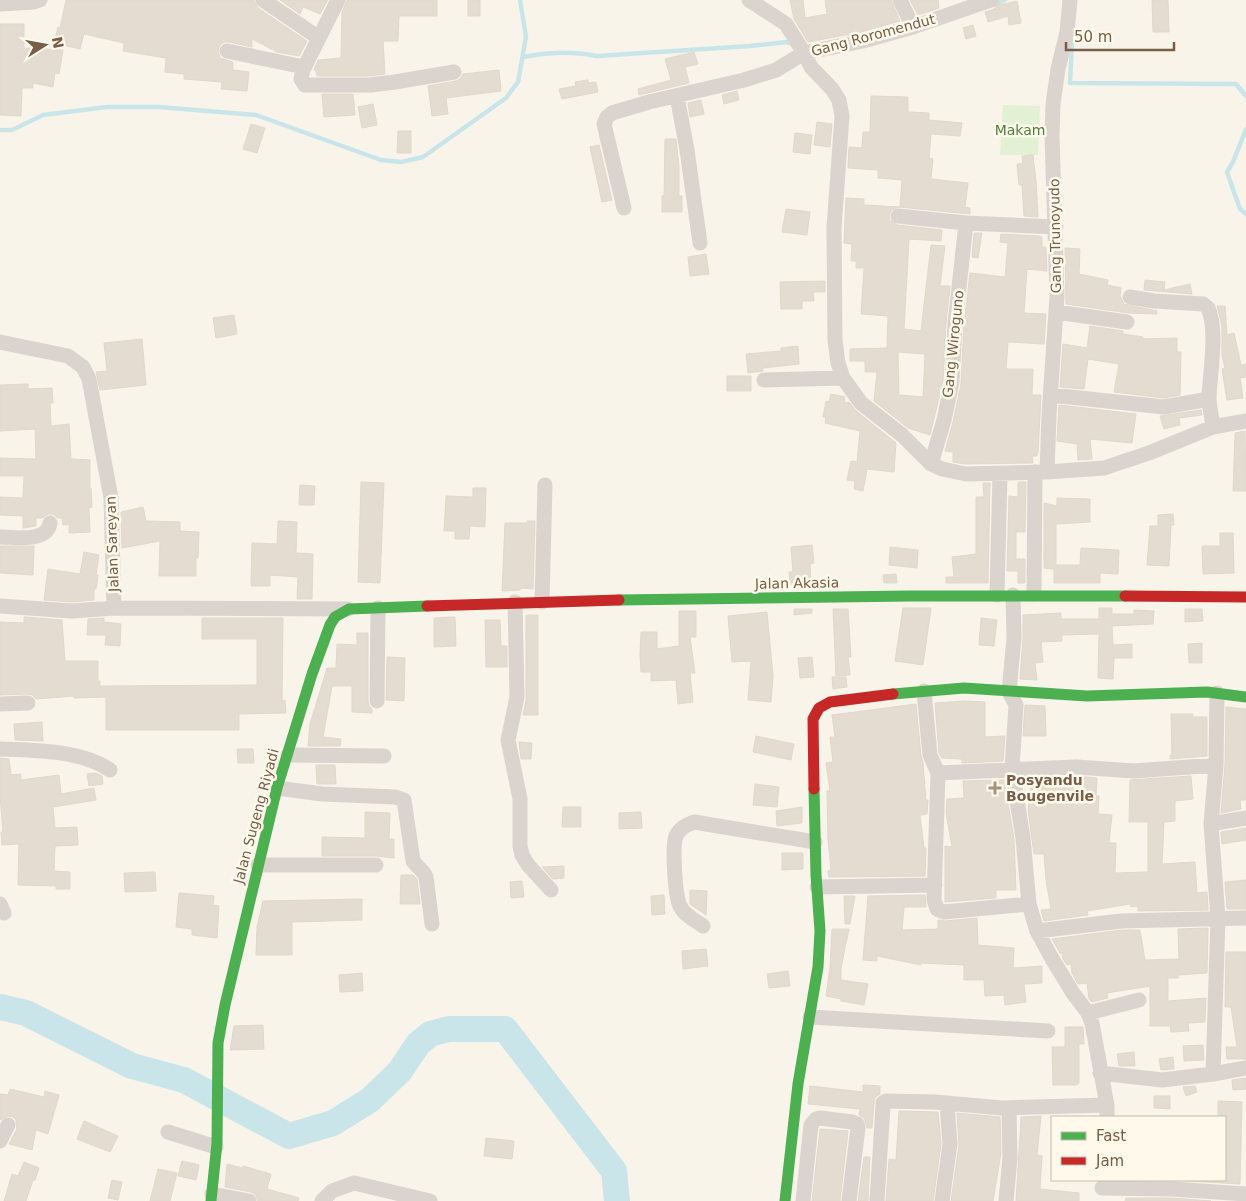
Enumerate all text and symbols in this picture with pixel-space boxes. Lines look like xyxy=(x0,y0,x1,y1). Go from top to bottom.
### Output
street label: Gang Roromendut xyxy=(809,11,937,59)
north arrow xyxy=(20,20,70,70)
scale bar xyxy=(1066,20,1174,52)
text: 50 m xyxy=(1074,28,1112,46)
text: N xyxy=(49,35,67,50)
park label: Makam xyxy=(995,122,1045,138)
street label: Gang Trunoyudo xyxy=(1046,178,1064,294)
street label: Gang Wiroguno xyxy=(939,289,967,399)
street label: Jalan Sareyan xyxy=(102,496,122,593)
street label: Jalan Akasia xyxy=(754,574,839,592)
street label: Jalan Sugeng Riyadi xyxy=(230,747,282,886)
place label: Posyandu Bougenvile xyxy=(1006,772,1094,804)
marker: Posyandu Bougenvile xyxy=(988,781,1002,795)
legend xyxy=(1051,1116,1226,1181)
text: Fast xyxy=(1096,1127,1126,1145)
text: Jam xyxy=(1095,1152,1124,1170)

